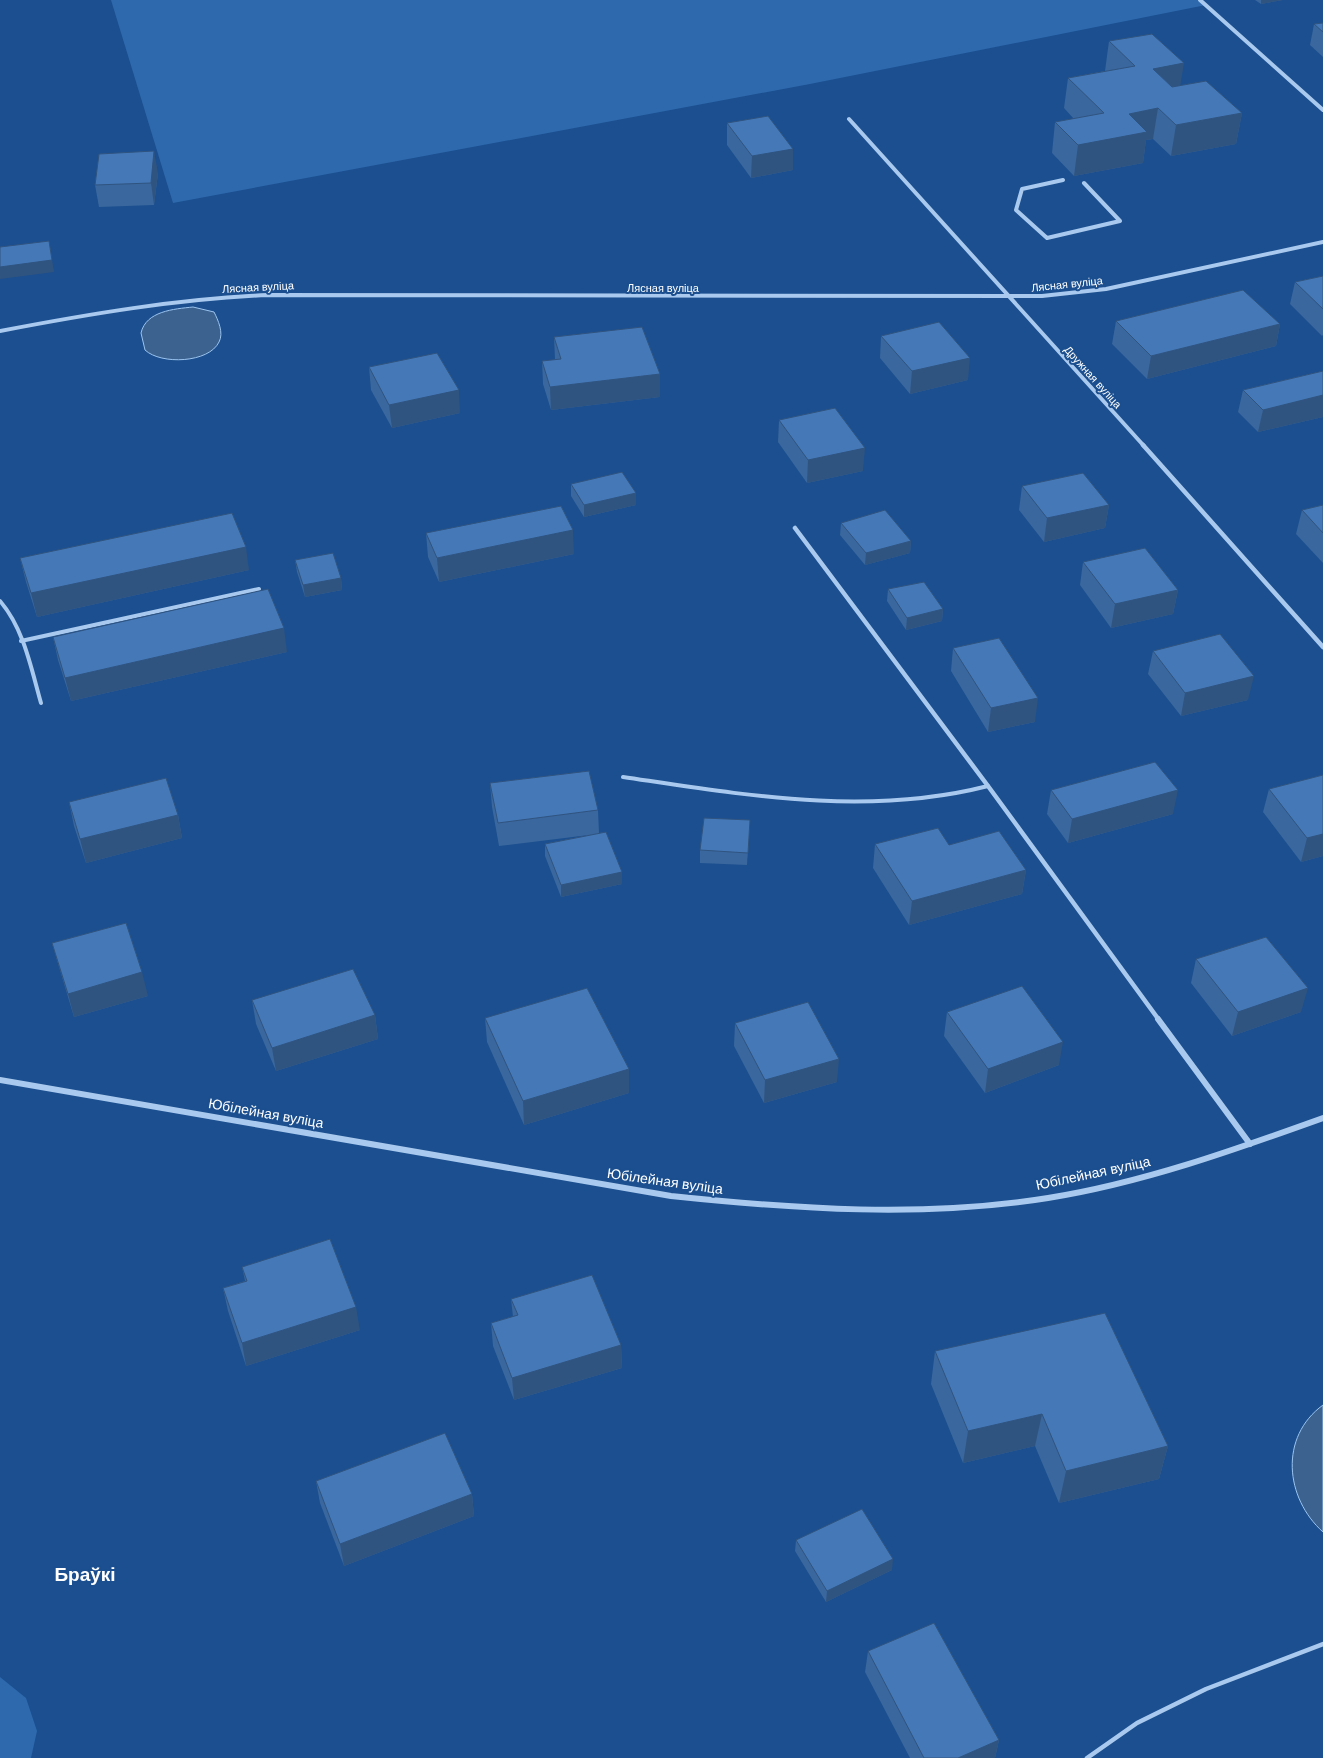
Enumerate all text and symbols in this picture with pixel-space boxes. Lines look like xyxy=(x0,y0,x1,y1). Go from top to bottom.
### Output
street label: Лясная вуліца xyxy=(1031,273,1104,295)
street label: Лясная вуліца xyxy=(222,278,295,296)
street label: Лясная вуліца xyxy=(627,281,700,295)
street label: Дружная вуліца xyxy=(1061,343,1125,412)
street label: Юбілейная вуліца xyxy=(207,1094,325,1132)
street label: Юбілейная вуліца xyxy=(1034,1152,1152,1194)
street label: Юбілейная вуліца xyxy=(606,1164,724,1198)
district label: Браўкі xyxy=(54,1562,116,1587)

